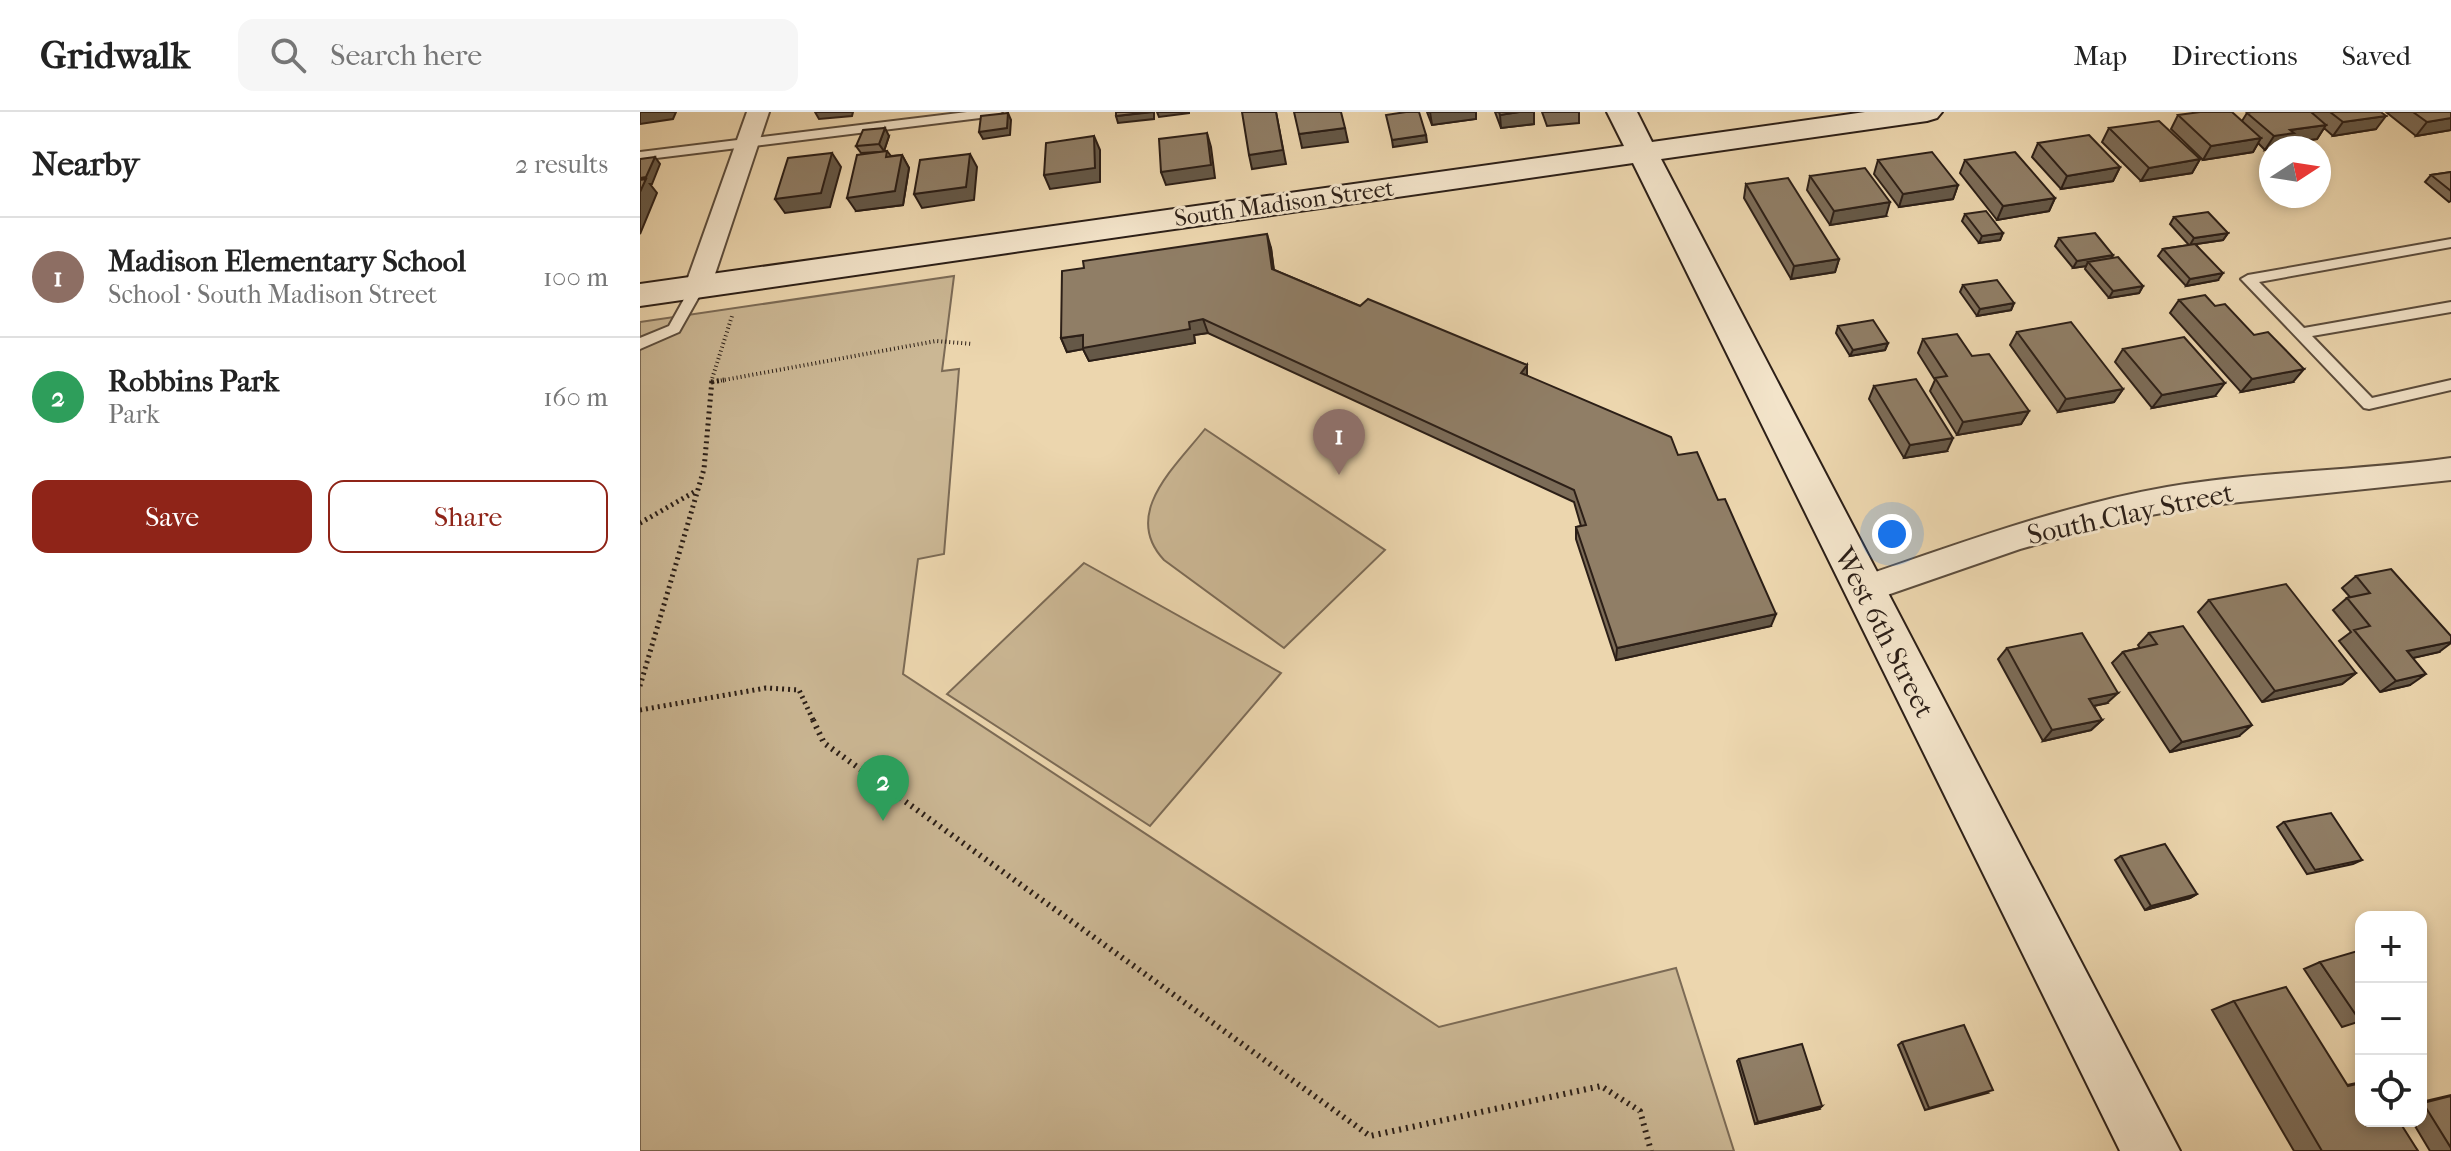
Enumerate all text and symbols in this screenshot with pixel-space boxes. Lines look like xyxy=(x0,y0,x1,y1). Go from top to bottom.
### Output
search box xyxy=(238,19,798,91)
text: Gridwalk xyxy=(40,33,190,78)
icon: search xyxy=(266,33,310,77)
text: Search here xyxy=(330,38,482,73)
text: Map xyxy=(2074,39,2127,72)
text: Directions xyxy=(2171,39,2298,72)
text: Saved xyxy=(2342,39,2411,72)
north arrow xyxy=(2259,136,2331,208)
text: Nearby xyxy=(32,144,139,184)
text: 2 results xyxy=(515,149,608,180)
street label: South Madison Street xyxy=(1172,174,1396,232)
text: Madison Elementary School xyxy=(108,244,466,279)
text: 1 xyxy=(53,262,63,293)
text: 100 m xyxy=(543,262,608,293)
text: School · South Madison Street xyxy=(108,279,437,310)
text: Robbins Park xyxy=(108,364,279,399)
text: 2 xyxy=(51,382,65,413)
text: 160 m xyxy=(543,382,608,413)
text: Park xyxy=(108,399,160,430)
pin: 1 xyxy=(1313,409,1365,475)
street label: South Clay Street xyxy=(2024,476,2236,551)
button: Save xyxy=(32,480,312,553)
button: Share xyxy=(328,480,608,553)
your location xyxy=(1872,514,1912,554)
street label: West 6th Street xyxy=(1827,541,1942,723)
pin: 2 xyxy=(857,755,909,821)
map controls xyxy=(2355,911,2427,1127)
button: + xyxy=(2355,911,2427,983)
button: − xyxy=(2355,983,2427,1055)
button: locate xyxy=(2355,1055,2427,1127)

